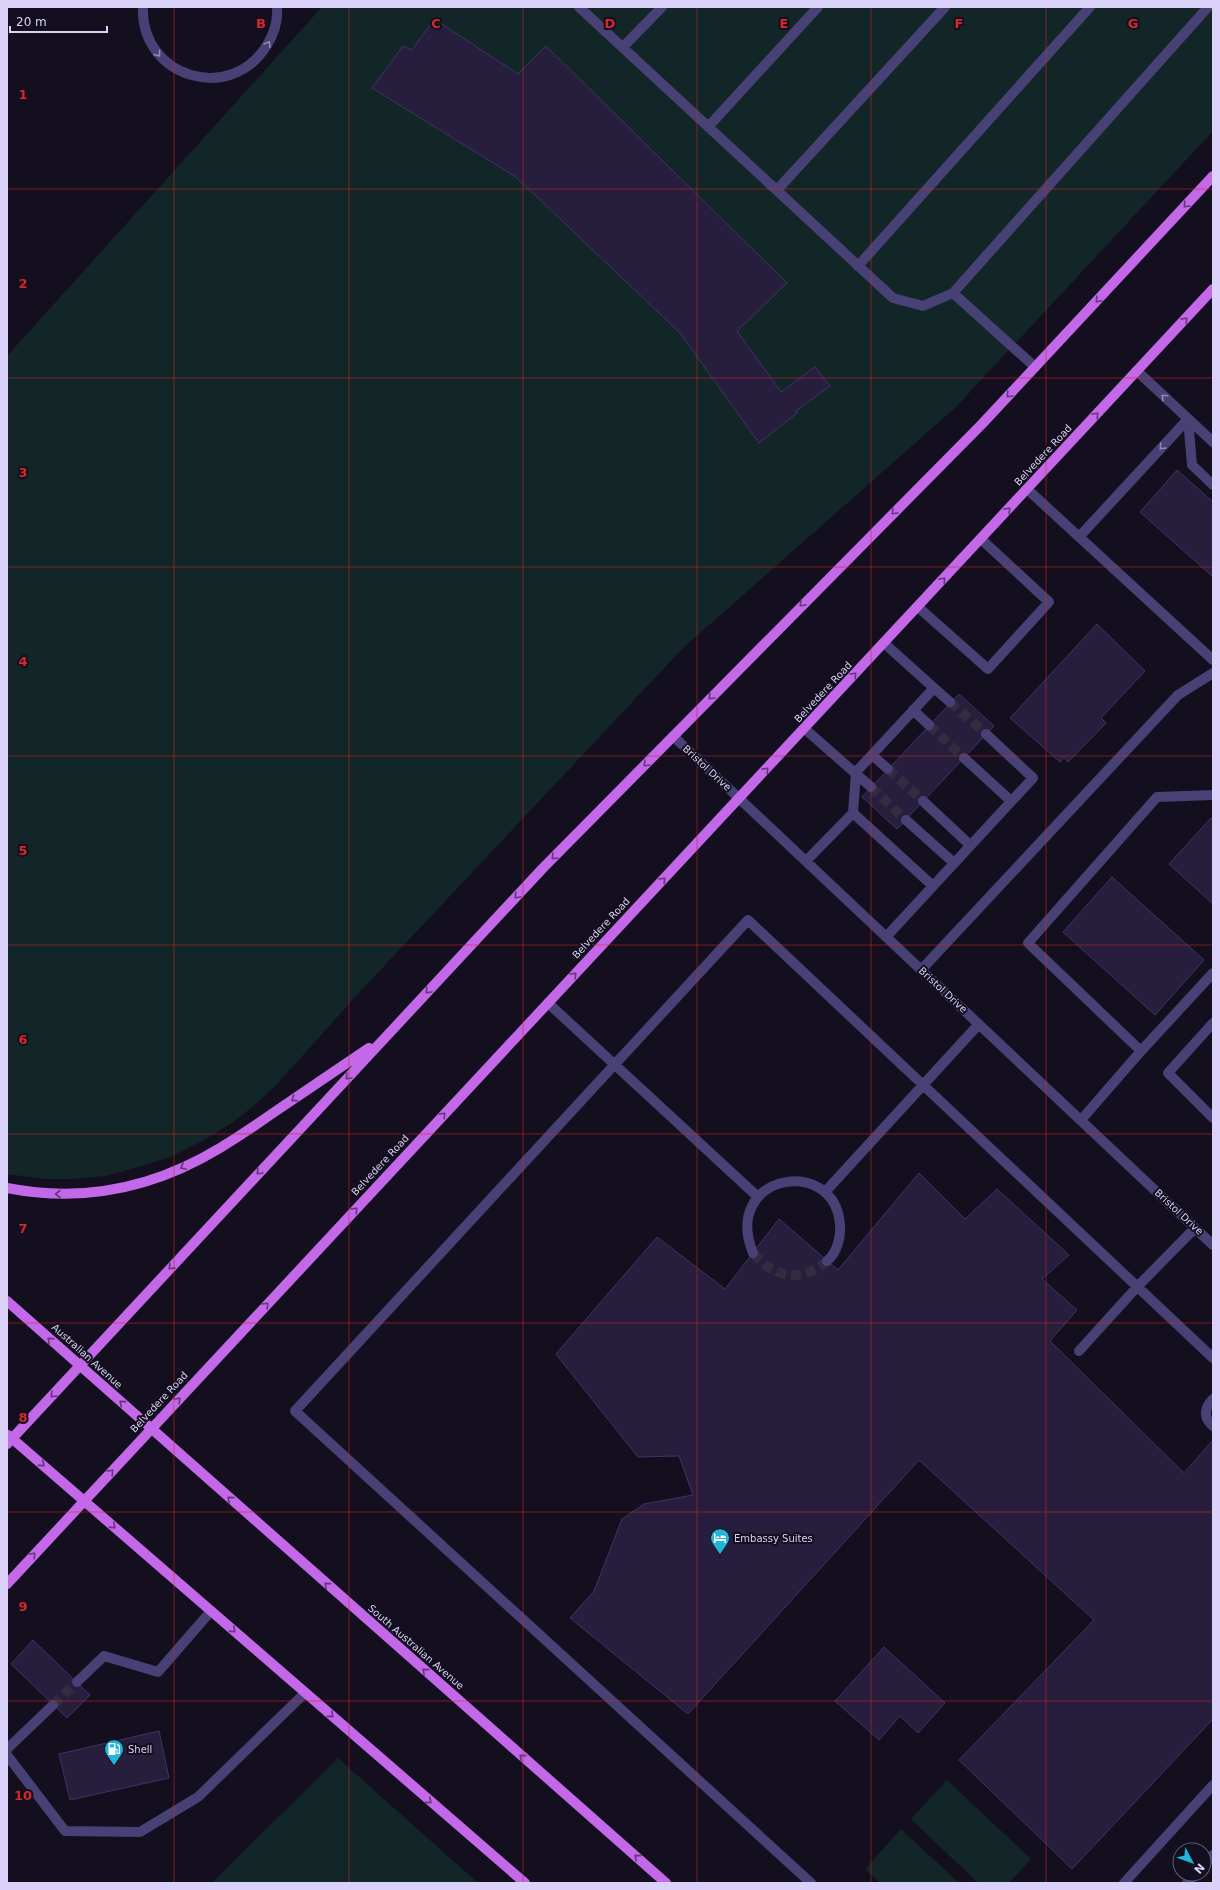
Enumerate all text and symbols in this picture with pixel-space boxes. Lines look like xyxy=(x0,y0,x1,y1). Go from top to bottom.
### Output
scale bar xyxy=(10,8,107,34)
text: 20 m xyxy=(16,15,47,29)
text: B xyxy=(256,16,266,31)
text: C xyxy=(431,16,441,31)
text: D xyxy=(605,16,616,31)
text: E xyxy=(780,16,788,31)
text: F xyxy=(955,16,963,31)
text: G xyxy=(1128,16,1138,31)
one-way arrow xyxy=(263,41,271,48)
one-way arrow xyxy=(154,49,161,56)
text: 1 xyxy=(18,87,28,102)
one-way arrow xyxy=(1184,200,1191,207)
text: 2 xyxy=(18,276,28,291)
one-way arrow xyxy=(1095,295,1103,303)
one-way arrow xyxy=(1180,317,1187,325)
one-way arrow xyxy=(1006,390,1014,398)
one-way arrow xyxy=(1161,394,1169,401)
one-way arrow xyxy=(1092,412,1099,420)
street label: Belvedere Road xyxy=(1012,422,1074,488)
one-way arrow xyxy=(1159,442,1166,450)
text: 3 xyxy=(18,465,28,480)
one-way arrow xyxy=(891,507,899,515)
one-way arrow xyxy=(1003,507,1011,515)
one-way arrow xyxy=(938,577,946,585)
one-way arrow xyxy=(799,599,807,607)
text: 4 xyxy=(18,654,28,669)
street label: Belvedere Road xyxy=(792,659,854,725)
one-way arrow xyxy=(850,672,857,680)
one-way arrow xyxy=(708,692,716,700)
street label: Bristol Drive xyxy=(681,743,733,793)
one-way arrow xyxy=(643,759,650,767)
one-way arrow xyxy=(761,768,768,775)
text: 5 xyxy=(18,843,28,858)
one-way arrow xyxy=(552,852,559,860)
one-way arrow xyxy=(658,877,666,885)
one-way arrow xyxy=(514,891,522,899)
street label: Belvedere Road xyxy=(570,895,632,961)
street label: Bristol Drive xyxy=(917,965,969,1015)
one-way arrow xyxy=(569,972,577,980)
one-way arrow xyxy=(425,986,433,994)
text: 6 xyxy=(18,1032,28,1047)
one-way arrow xyxy=(345,1072,353,1080)
one-way arrow xyxy=(291,1094,298,1102)
one-way arrow xyxy=(439,1112,446,1120)
street label: Belvedere Road xyxy=(349,1132,411,1198)
one-way arrow xyxy=(180,1162,188,1170)
one-way arrow xyxy=(257,1167,264,1175)
street label: Bristol Drive xyxy=(1153,1187,1205,1237)
one-way arrow xyxy=(55,1190,61,1198)
one-way arrow xyxy=(350,1207,358,1215)
text: 7 xyxy=(18,1221,28,1236)
one-way arrow xyxy=(168,1262,175,1270)
one-way arrow xyxy=(261,1302,269,1310)
street label: Australian Avenue xyxy=(50,1321,124,1391)
one-way arrow xyxy=(47,1337,55,1344)
street label: Belvedere Road xyxy=(128,1369,190,1435)
one-way arrow xyxy=(50,1390,57,1397)
one-way arrow xyxy=(173,1398,180,1405)
one-way arrow xyxy=(119,1401,127,1408)
text: 8 xyxy=(18,1410,28,1425)
one-way arrow xyxy=(37,1460,44,1467)
one-way arrow xyxy=(106,1469,113,1477)
one-way arrow xyxy=(227,1497,234,1504)
one-way arrow xyxy=(109,1522,116,1529)
hotel icon: Embassy Suites xyxy=(709,1527,731,1555)
place label: Embassy Suites xyxy=(734,1533,813,1544)
one-way arrow xyxy=(29,1552,36,1560)
one-way arrow xyxy=(324,1582,332,1590)
text: 9 xyxy=(18,1599,28,1614)
street label: South Australian Avenue xyxy=(366,1602,466,1692)
one-way arrow xyxy=(228,1625,235,1632)
one-way arrow xyxy=(422,1668,430,1675)
one-way arrow xyxy=(326,1711,333,1718)
fuel station icon: Shell xyxy=(103,1738,125,1766)
place label: Shell xyxy=(128,1744,152,1755)
one-way arrow xyxy=(520,1754,527,1761)
text: 10 xyxy=(14,1788,32,1803)
one-way arrow xyxy=(424,1796,431,1803)
north arrow xyxy=(1172,1842,1212,1882)
one-way arrow xyxy=(634,1855,641,1862)
text: N xyxy=(1191,1860,1207,1876)

